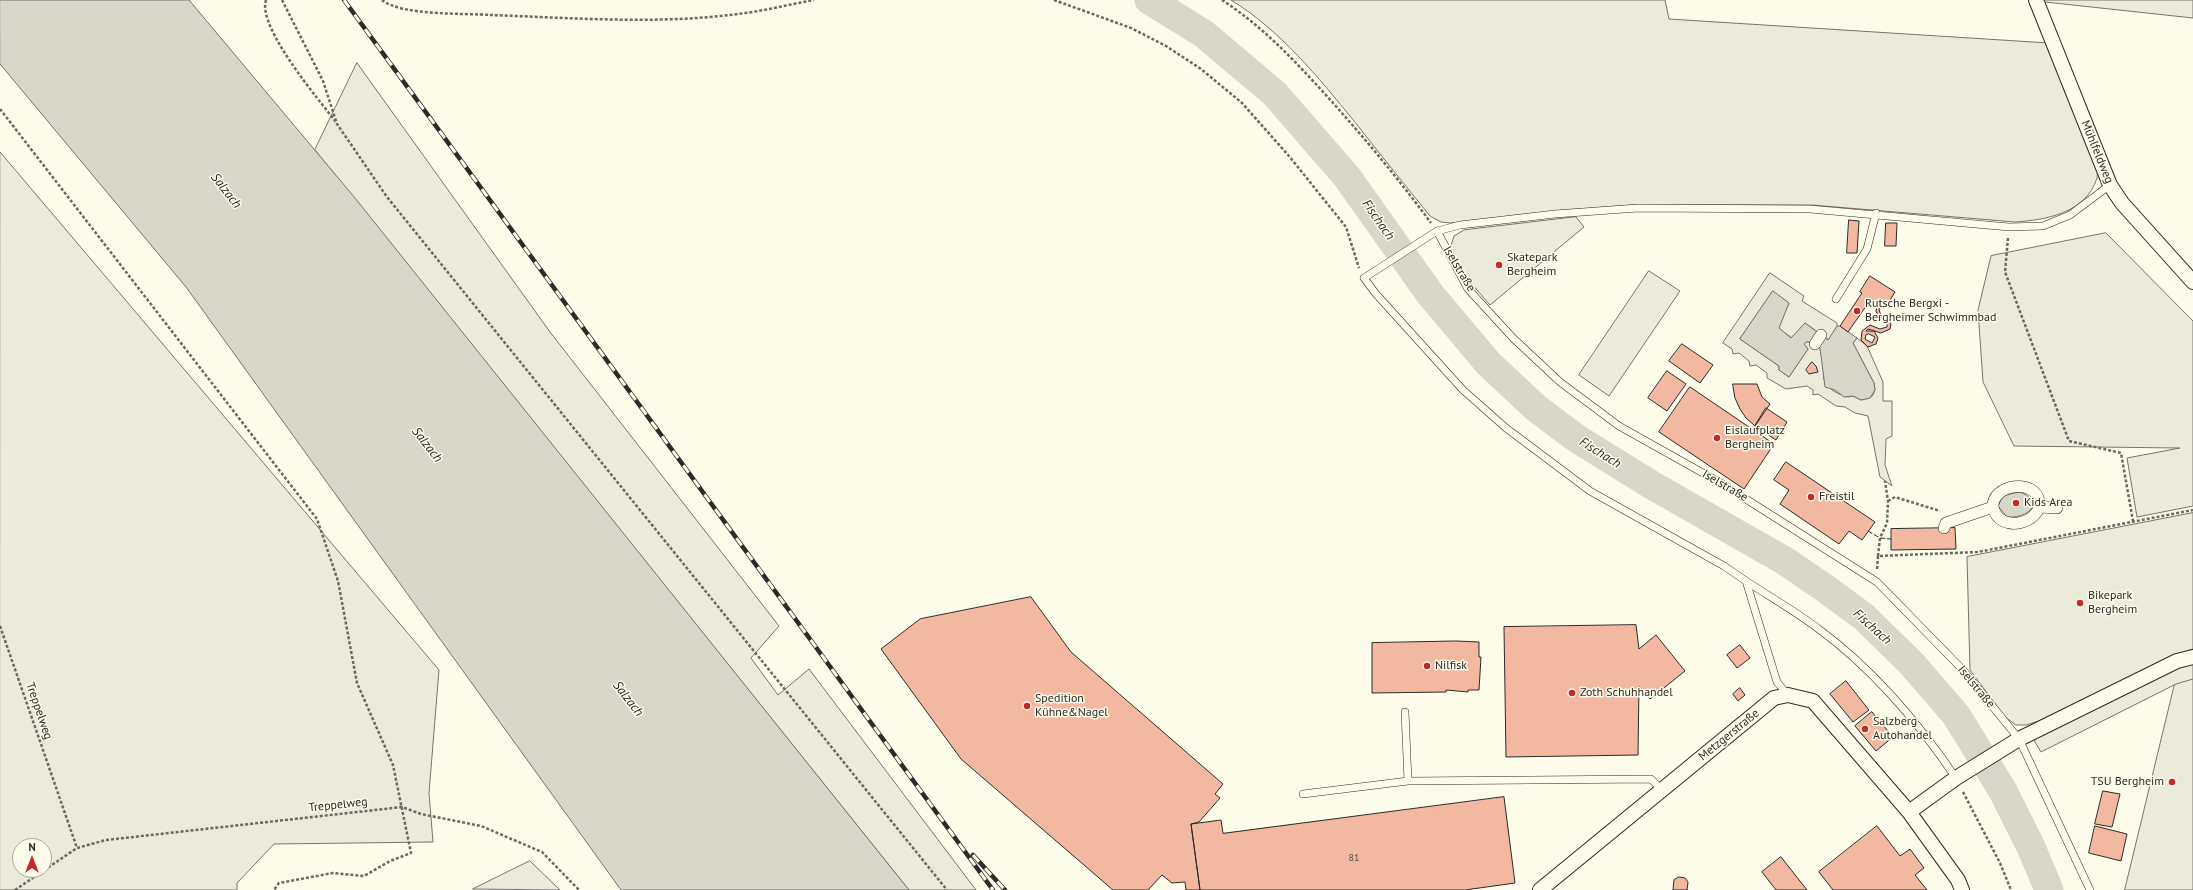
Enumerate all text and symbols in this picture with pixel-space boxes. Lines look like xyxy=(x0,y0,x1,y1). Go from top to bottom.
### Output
street label: Mühlfeldweg xyxy=(2078,118,2116,186)
water label: Salzach xyxy=(207,170,245,212)
water label: Fischach xyxy=(1358,197,1398,243)
street label: Iselstraße xyxy=(1440,244,1478,294)
place label: Skatepark Bergheim xyxy=(1507,251,1557,279)
marker: Skatepark Bergheim xyxy=(1494,260,1504,270)
place label: Rutsche Bergxi - Bergheimer Schwimmbad xyxy=(1865,297,1996,325)
marker: Rutsche Bergxi - Bergheimer Schwimmbad xyxy=(1852,306,1862,316)
water label: Salzach xyxy=(408,424,446,466)
place label: Eislaufplatz Bergheim xyxy=(1725,424,1785,452)
marker: Eislaufplatz Bergheim xyxy=(1712,433,1722,443)
water label: Fischach xyxy=(1576,434,1624,472)
street label: Iselstraße xyxy=(1700,467,1750,505)
place label: Freistil xyxy=(1819,490,1854,504)
marker: Freistil xyxy=(1806,492,1816,502)
place label: Kids Area xyxy=(2024,496,2072,510)
marker: Kids Area xyxy=(2011,498,2021,508)
place label: Bikepark Bergheim xyxy=(2088,589,2137,617)
marker: Bikepark Bergheim xyxy=(2075,598,2085,608)
water label: Fischach xyxy=(1850,606,1894,648)
place label: Nilfisk xyxy=(1435,659,1467,673)
marker: Nilfisk xyxy=(1422,661,1432,671)
street label: Iselstraße xyxy=(1954,663,1998,711)
water label: Salzach xyxy=(609,678,647,720)
street label: Treppelweg xyxy=(23,681,55,741)
place label: Zoth Schuhhandel xyxy=(1580,686,1673,700)
marker: Zoth Schuhhandel xyxy=(1567,688,1577,698)
place label: Spedition Kühne&Nagel xyxy=(1035,692,1108,720)
marker: Spedition Kühne&Nagel xyxy=(1022,701,1032,711)
street label: Metzgerstraße xyxy=(1696,706,1762,764)
place label: Salzberg Autohandel xyxy=(1873,715,1932,743)
marker: Salzberg Autohandel xyxy=(1860,724,1870,734)
place label: TSU Bergheim xyxy=(2091,775,2164,789)
marker: TSU Bergheim xyxy=(2167,777,2177,787)
street label: Treppelweg xyxy=(308,795,368,815)
north arrow xyxy=(12,838,52,878)
text: N xyxy=(28,840,36,854)
house number: 81 xyxy=(1349,852,1359,864)

